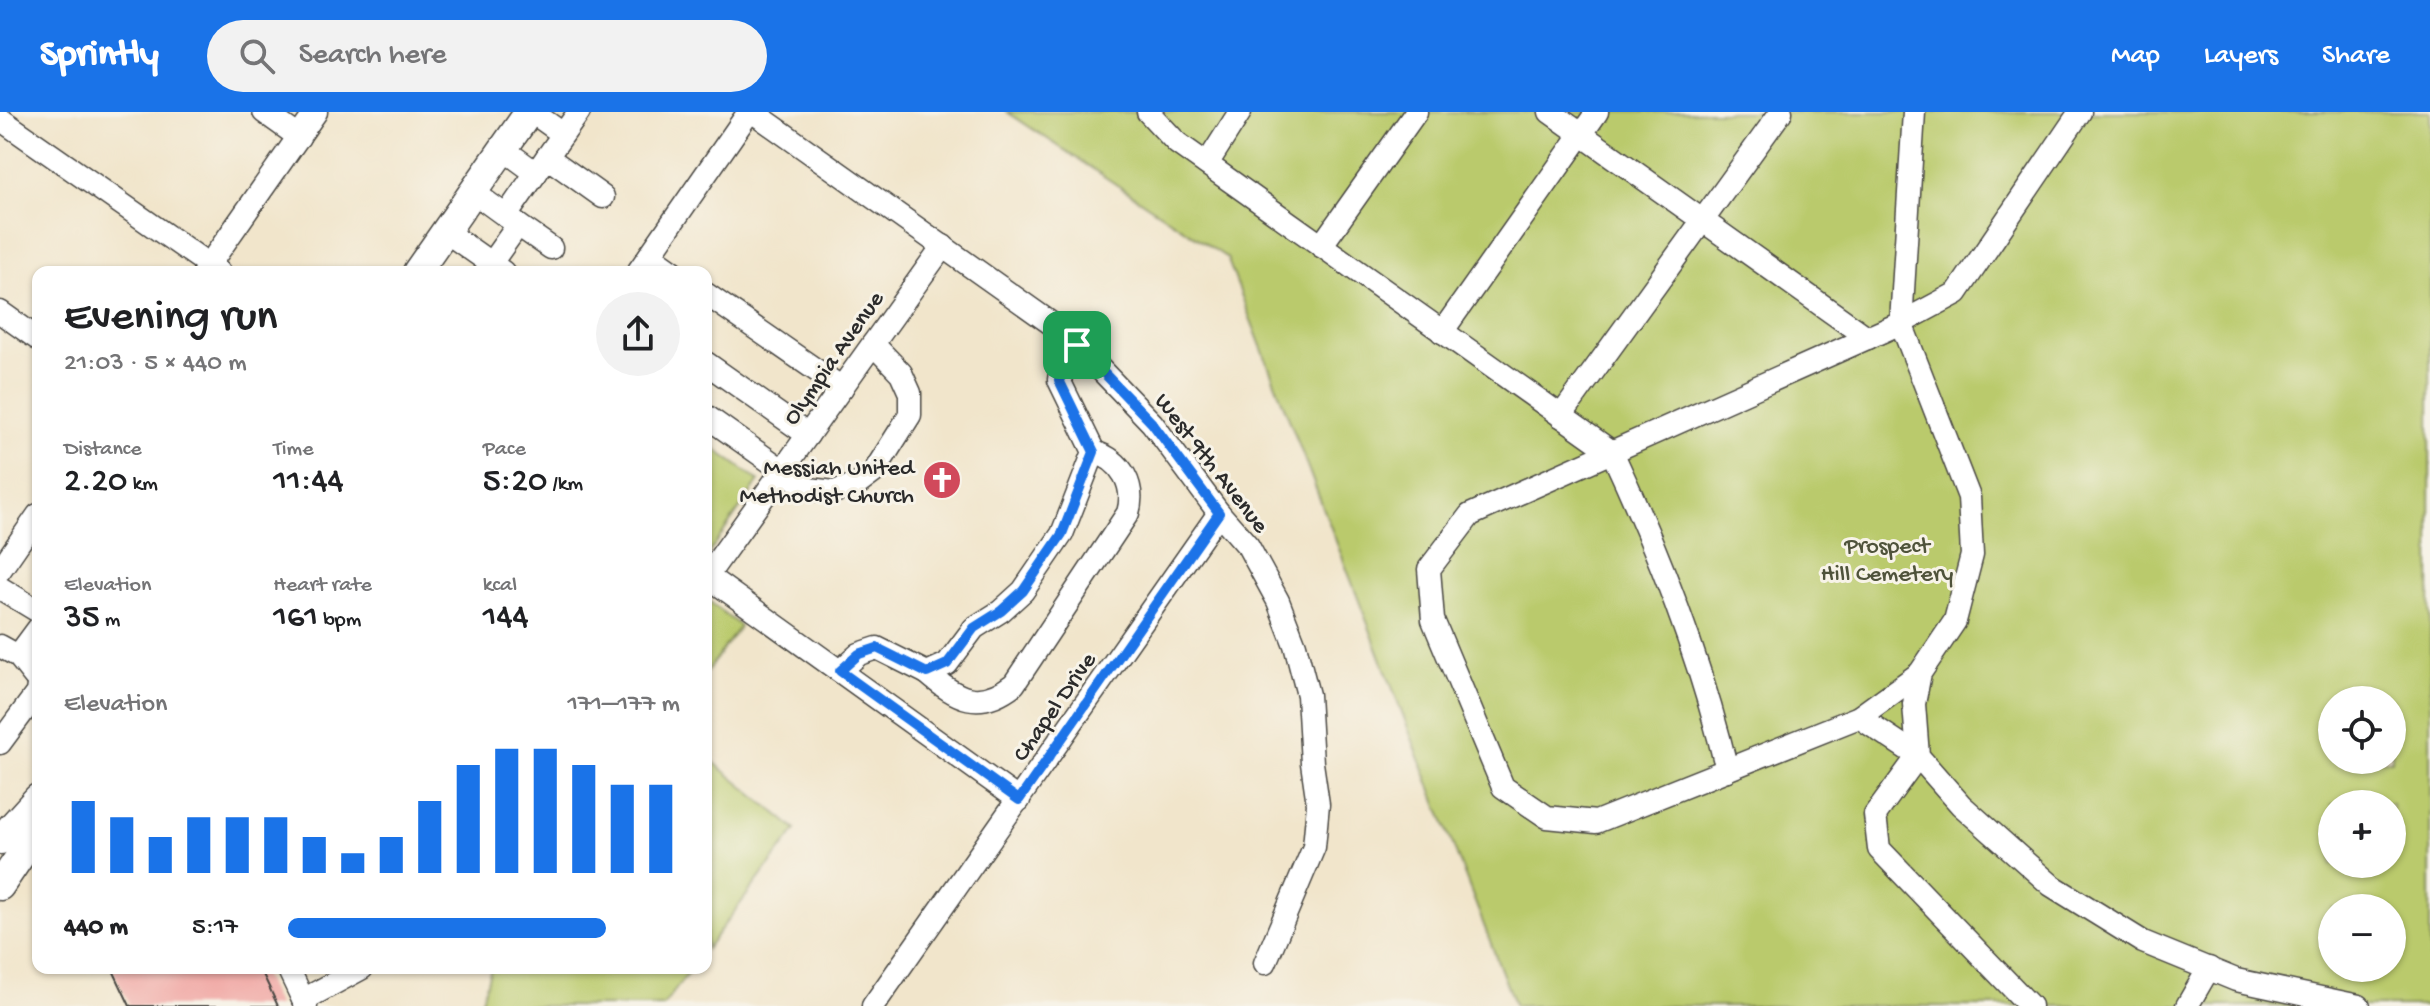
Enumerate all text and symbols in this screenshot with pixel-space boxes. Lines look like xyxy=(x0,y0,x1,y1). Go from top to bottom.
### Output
search box xyxy=(207,20,767,92)
text: Sprintly xyxy=(40,34,159,78)
icon: search xyxy=(235,34,279,78)
text: Search here xyxy=(299,39,446,74)
text: Map xyxy=(2111,40,2160,73)
text: Layers xyxy=(2204,40,2278,73)
text: Share xyxy=(2322,40,2390,73)
street label: Olympia Avenue xyxy=(778,286,892,432)
button: share xyxy=(596,292,680,376)
text: Evening run xyxy=(64,293,277,345)
pin xyxy=(1043,311,1111,379)
icon: arrive xyxy=(1055,323,1099,367)
text: 21:03 · 5 × 440 m xyxy=(64,349,247,380)
street label: West 9th Avenue xyxy=(1147,388,1274,540)
text: Distance xyxy=(64,437,142,463)
text: Time xyxy=(273,437,314,463)
text: Pace xyxy=(483,437,526,463)
place label: Messiah United Methodist Church xyxy=(740,455,916,512)
church icon: Messiah United Methodist Church xyxy=(921,459,963,501)
text: 2.20 xyxy=(64,463,127,503)
text: 11:44 xyxy=(273,463,344,503)
text: 5:20 xyxy=(483,463,547,503)
text: km xyxy=(127,472,158,498)
text: /km xyxy=(547,472,583,498)
park label: Prospect Hill Cemetery xyxy=(1821,533,1953,590)
text: Elevation xyxy=(64,573,151,599)
text: Heart rate xyxy=(273,573,372,599)
text: kcal xyxy=(483,573,517,599)
text: 35 xyxy=(64,599,100,639)
text: 161 xyxy=(273,599,318,639)
text: 144 xyxy=(483,599,529,639)
text: m xyxy=(100,608,120,634)
text: bpm xyxy=(318,608,361,634)
street label: Chapel Drive xyxy=(1008,647,1104,768)
map controls xyxy=(2318,686,2406,982)
button: locate xyxy=(2318,686,2406,774)
text: Elevation xyxy=(64,690,167,721)
text: 171–177 m xyxy=(567,690,680,721)
button: + xyxy=(2318,790,2406,878)
button: − xyxy=(2318,894,2406,982)
text: 440 m xyxy=(64,913,128,944)
text: 5:17 xyxy=(192,913,238,944)

